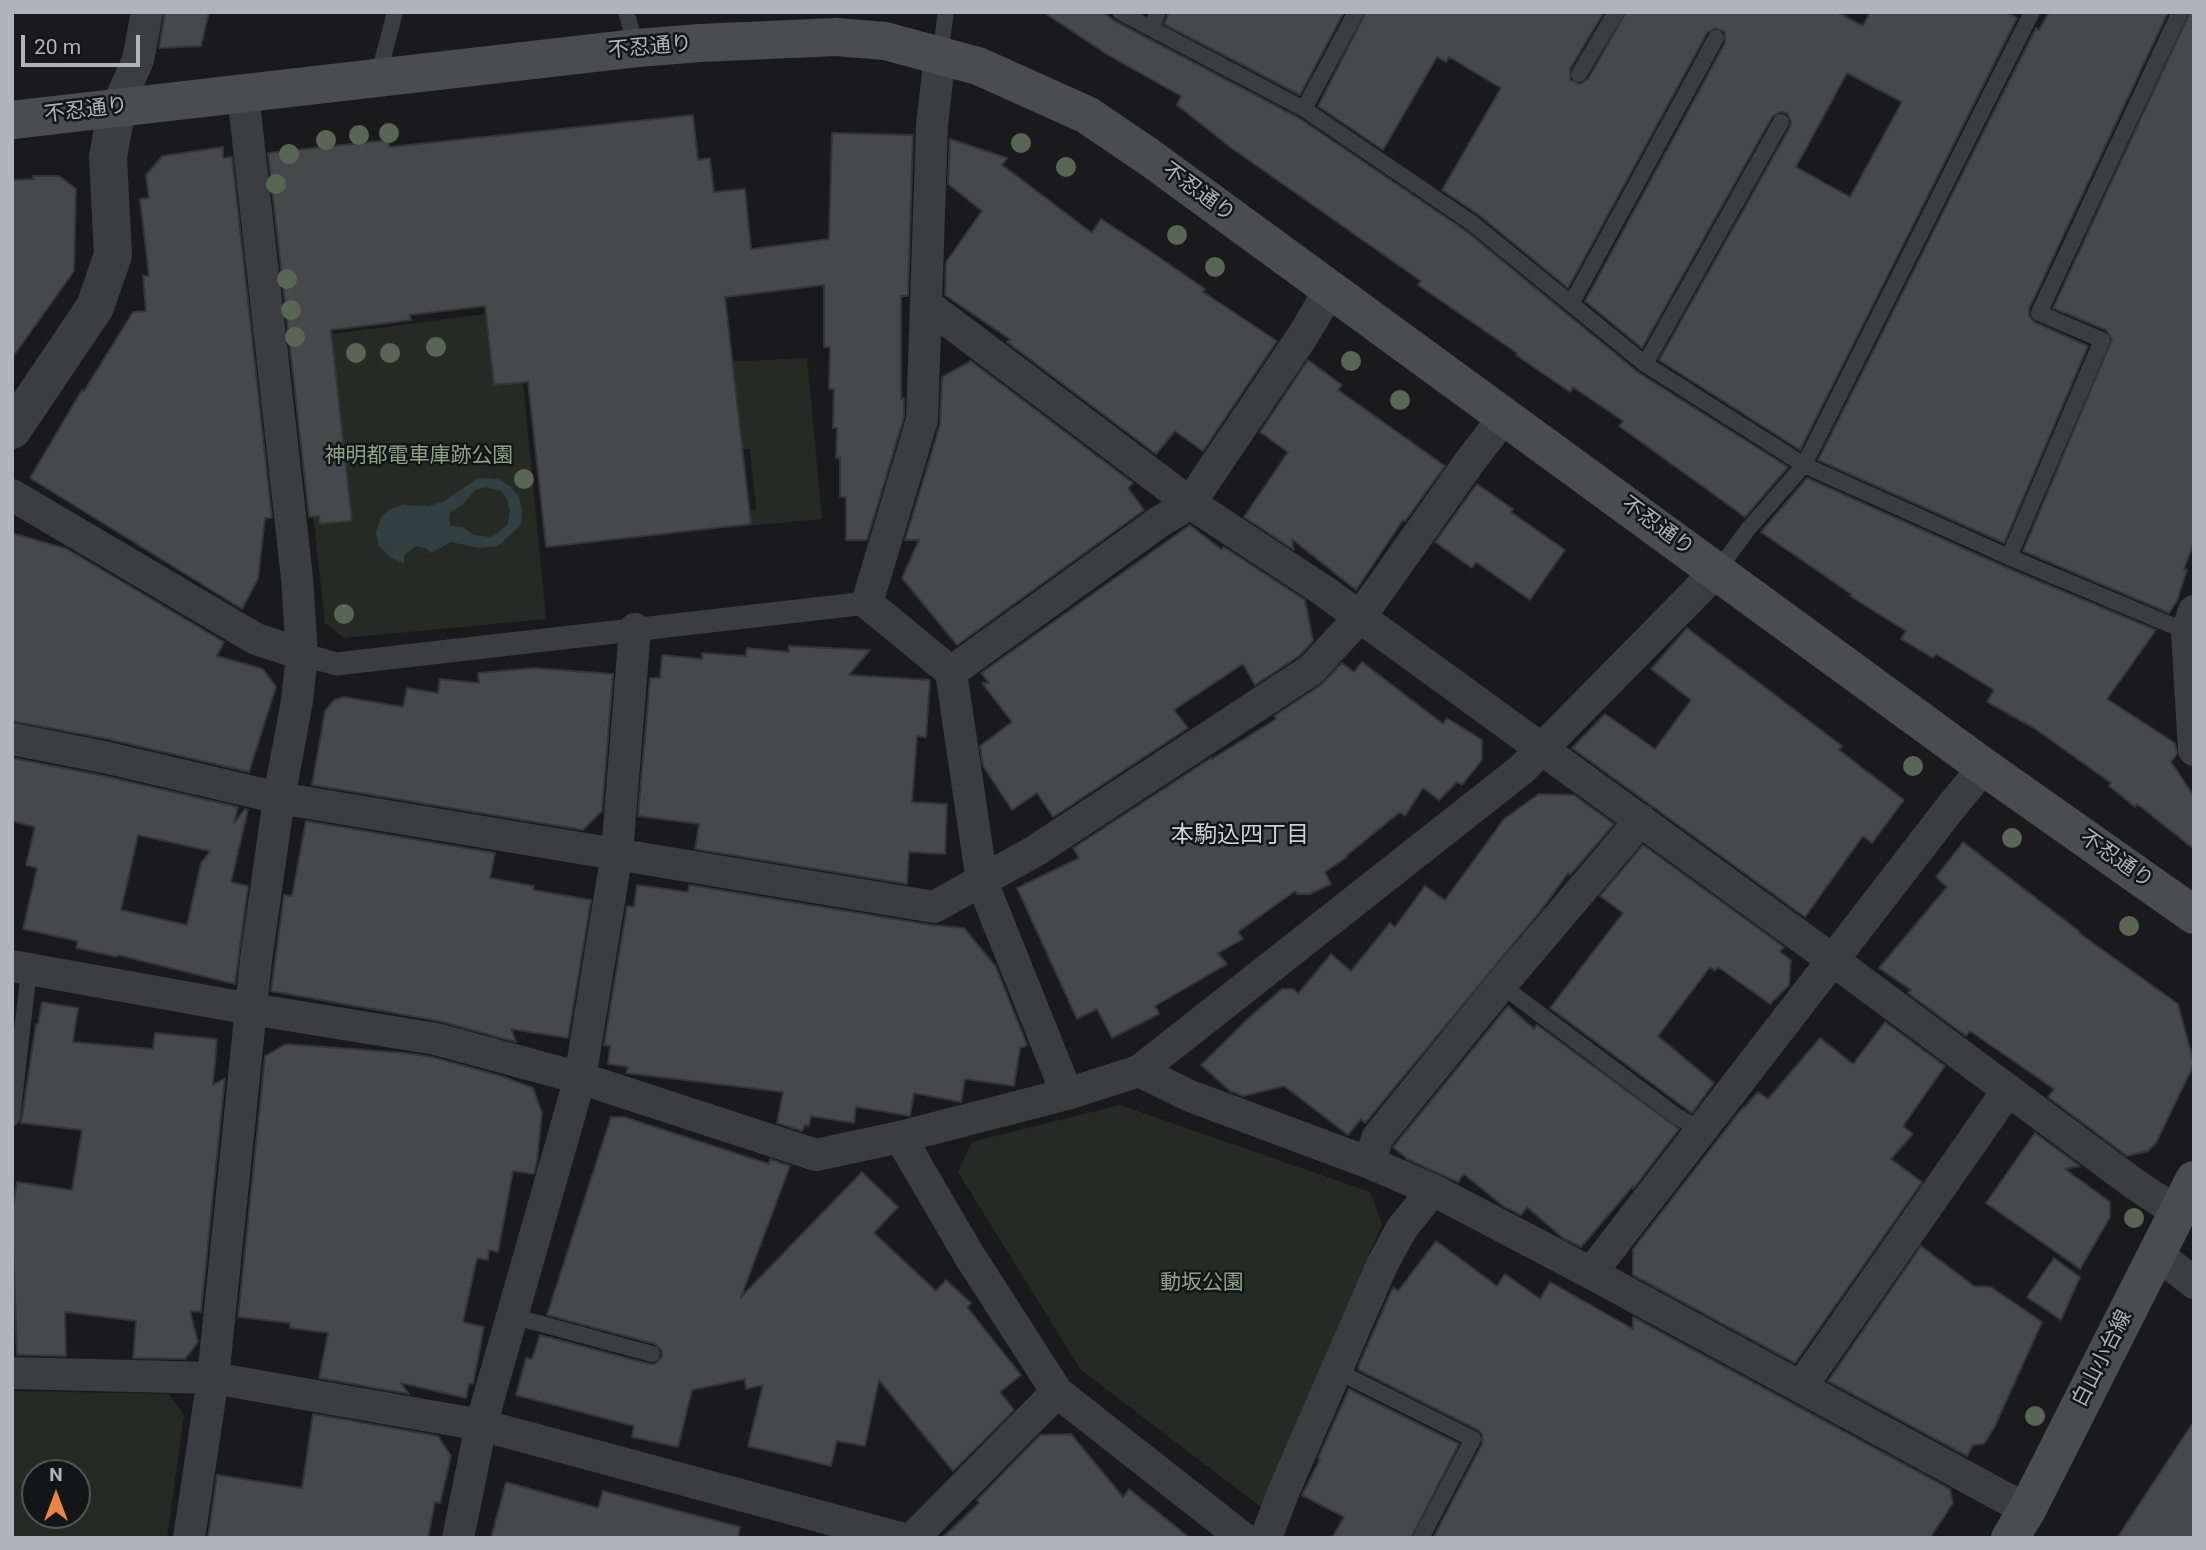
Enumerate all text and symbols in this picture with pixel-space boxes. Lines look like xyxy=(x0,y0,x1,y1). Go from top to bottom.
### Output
scale bar xyxy=(24,21,144,65)
street label: 不忍通り xyxy=(607,32,693,64)
text: 20 m xyxy=(34,35,81,59)
street label: 不忍通り xyxy=(43,93,129,129)
street label: 不忍通り xyxy=(1157,158,1239,228)
park label: 神明都電車庫跡公園 xyxy=(325,444,513,470)
street label: 不忍通り xyxy=(1616,492,1698,562)
district label: 本駒込四丁目 xyxy=(1171,822,1309,850)
street label: 不忍通り xyxy=(2074,826,2158,894)
park label: 動坂公園 xyxy=(1160,1271,1244,1297)
street label: 白山小台線 xyxy=(2068,1307,2138,1411)
north arrow xyxy=(21,1459,91,1529)
text: N xyxy=(49,1463,63,1486)

